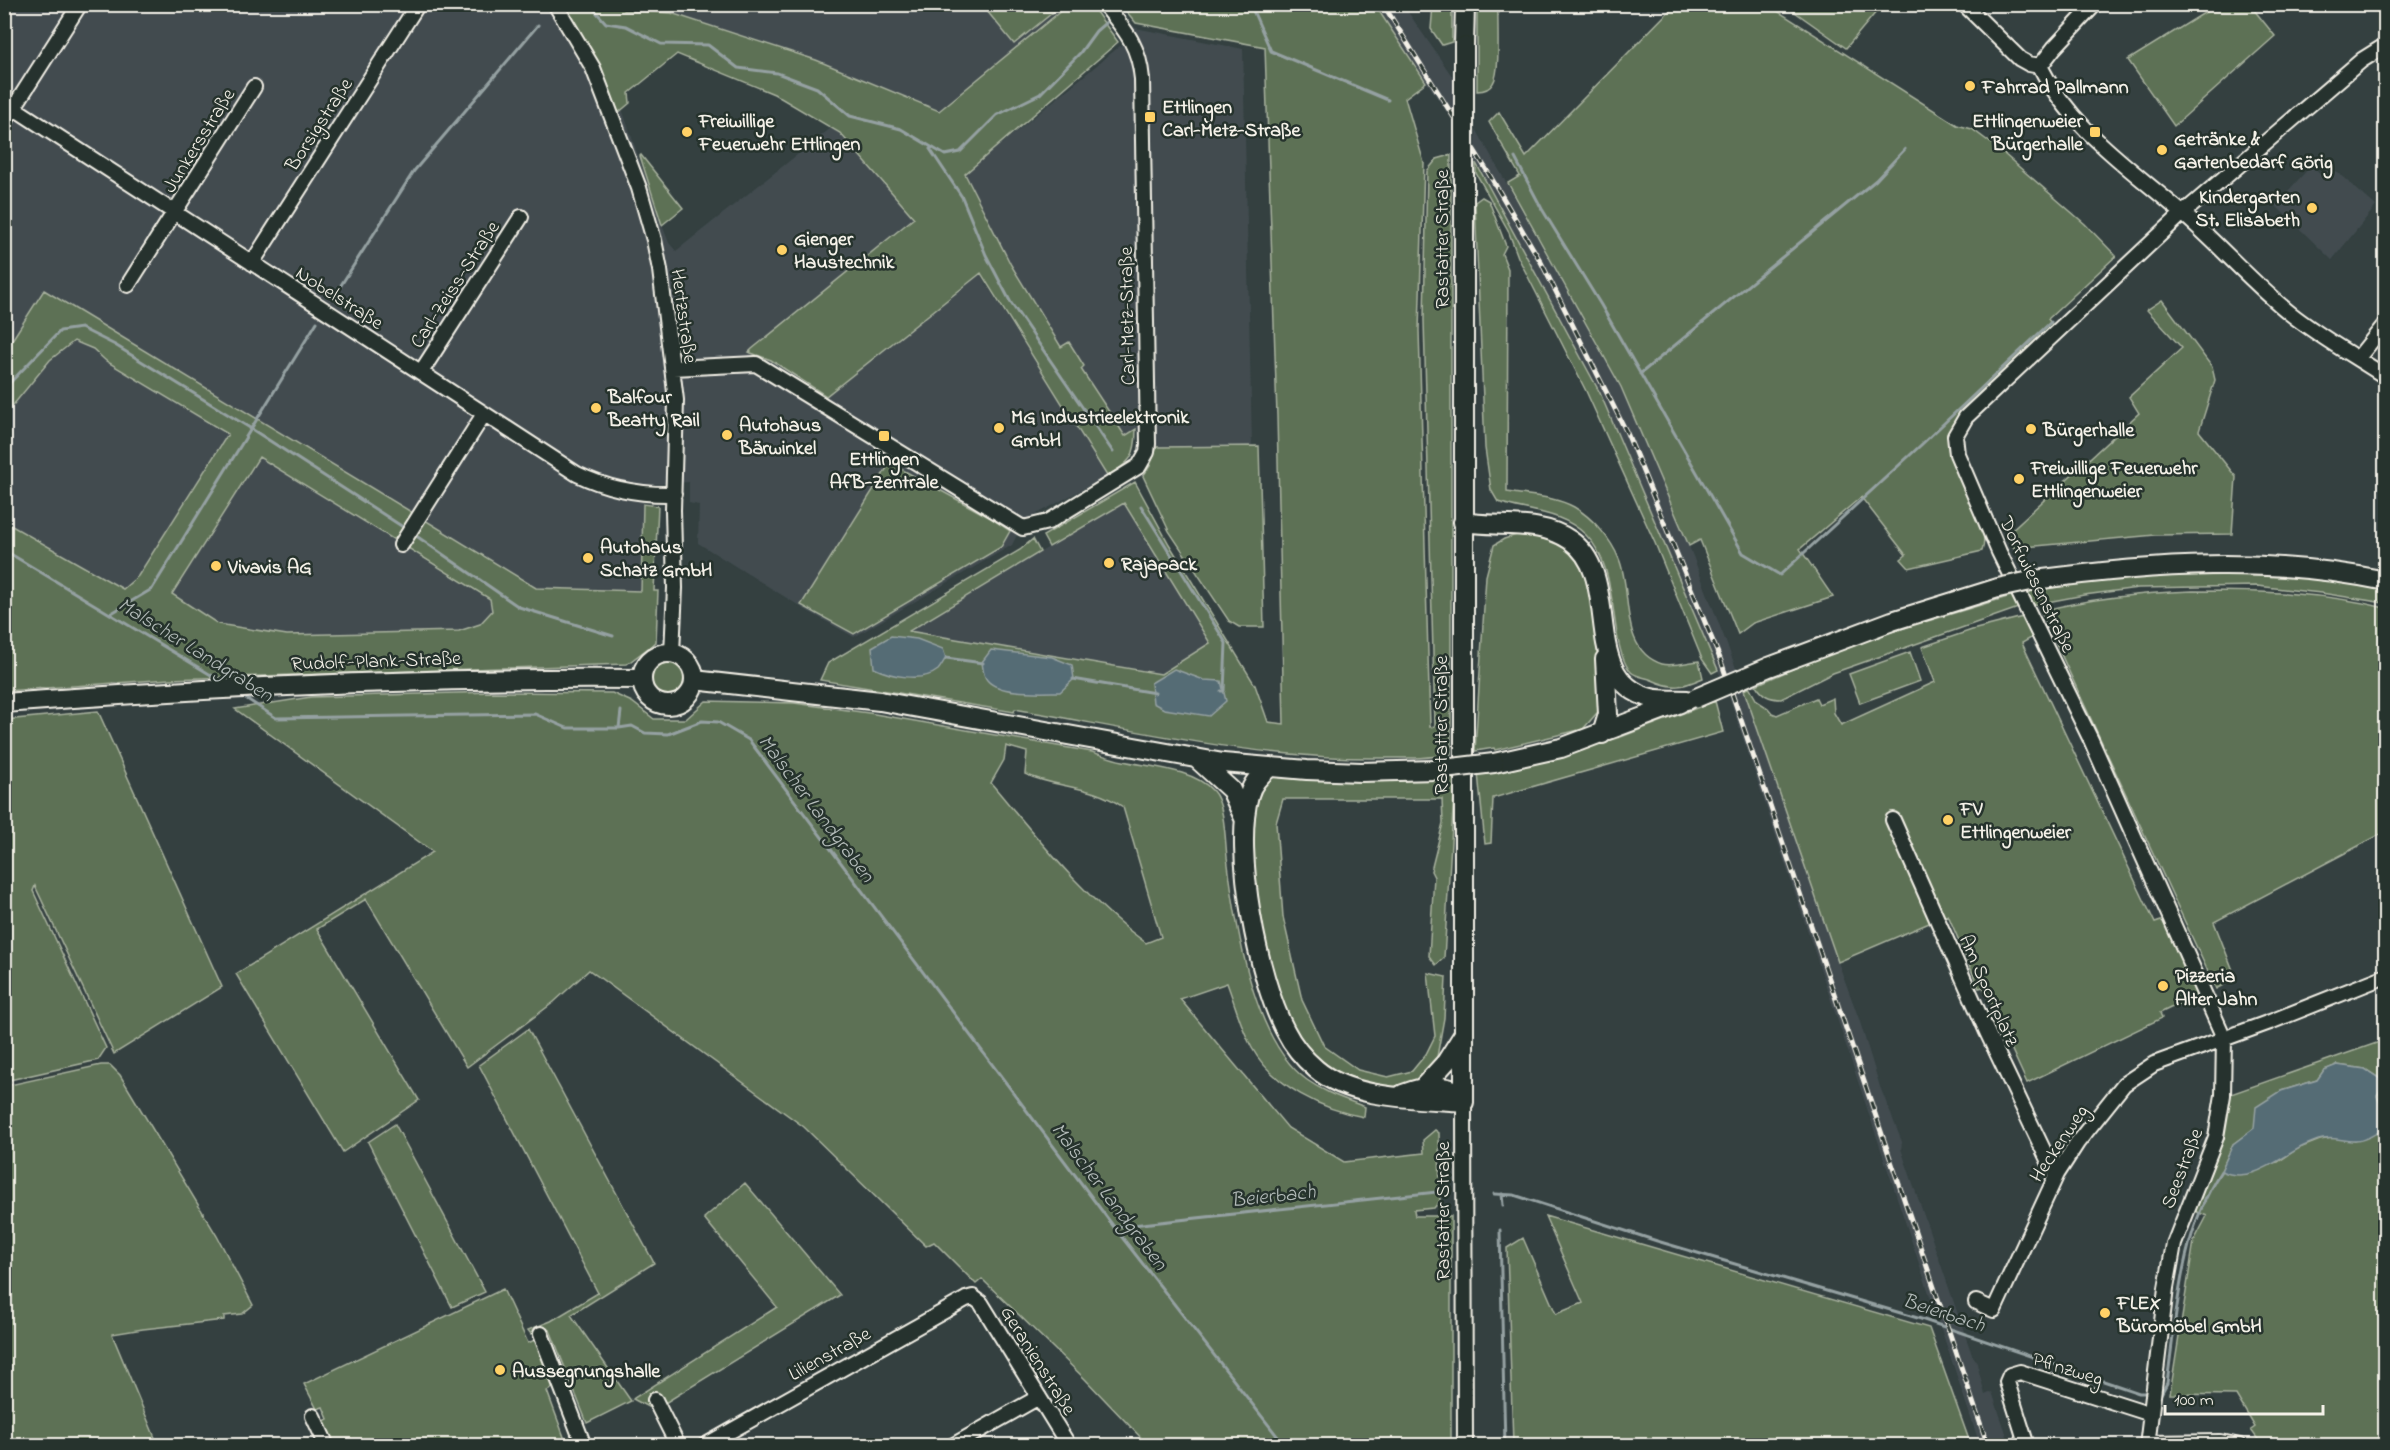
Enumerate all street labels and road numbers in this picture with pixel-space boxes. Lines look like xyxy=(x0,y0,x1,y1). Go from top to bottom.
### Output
street label: Borsigstraße xyxy=(278,73,362,179)
street label: Junkersstraße xyxy=(156,83,244,199)
street label: Rastatter Straße xyxy=(1429,169,1458,309)
street label: Carl-Zeiss-Straße xyxy=(404,216,508,355)
street label: Carl-Metz-Straße xyxy=(1113,246,1144,385)
street label: Nobelstraße xyxy=(289,260,388,338)
street label: Hertzstraße xyxy=(662,267,704,366)
street label: Dorfwiesenstraße xyxy=(1990,511,2081,658)
street label: Rudolf-Plank-Straße xyxy=(291,645,462,680)
street label: Rastatter Straße xyxy=(1428,655,1457,795)
street label: Am Sportplatz xyxy=(1950,931,2026,1052)
street label: Heckenweg xyxy=(2023,1100,2098,1190)
street label: Seestraße xyxy=(2155,1124,2212,1213)
street label: Rastatter Straße xyxy=(1430,1141,1459,1281)
street label: Geranienstraße xyxy=(992,1301,1082,1422)
street label: Lilienstraße xyxy=(784,1321,877,1390)
street label: Pfinzweg xyxy=(2028,1346,2106,1396)

